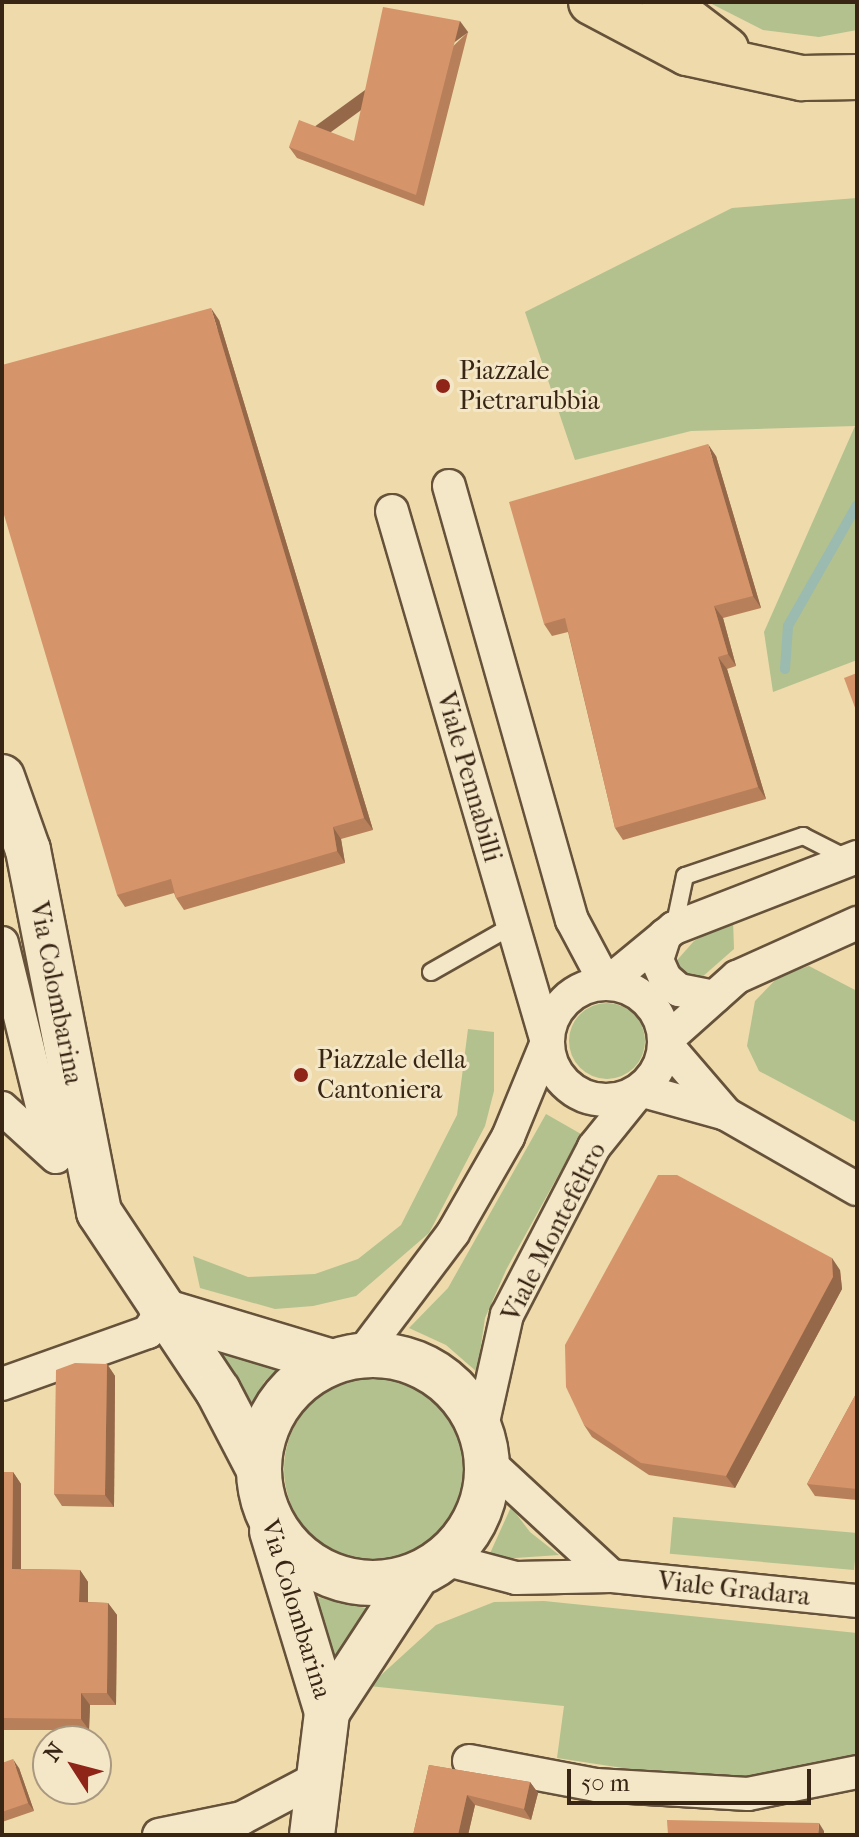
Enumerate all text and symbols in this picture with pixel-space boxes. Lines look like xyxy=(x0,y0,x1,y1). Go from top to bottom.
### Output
place label: Piazzale Pietrarubbia xyxy=(459,355,600,416)
marker: Piazzale Pietrarubbia xyxy=(434,377,452,395)
street label: Viale Pennabilli xyxy=(430,688,508,866)
street label: Via Colombarina xyxy=(23,899,89,1087)
place label: Piazzale della Cantoniera xyxy=(317,1044,466,1106)
marker: Piazzale della Cantoniera xyxy=(292,1066,310,1084)
street label: Viale Montefeltro xyxy=(495,1137,613,1327)
street label: Via Colombarina xyxy=(254,1516,338,1702)
street label: Viale Gradara xyxy=(656,1566,812,1612)
north arrow xyxy=(32,1725,112,1805)
text: N xyxy=(39,1738,70,1766)
scale bar xyxy=(571,1753,815,1803)
text: 50 m xyxy=(581,1769,630,1797)

